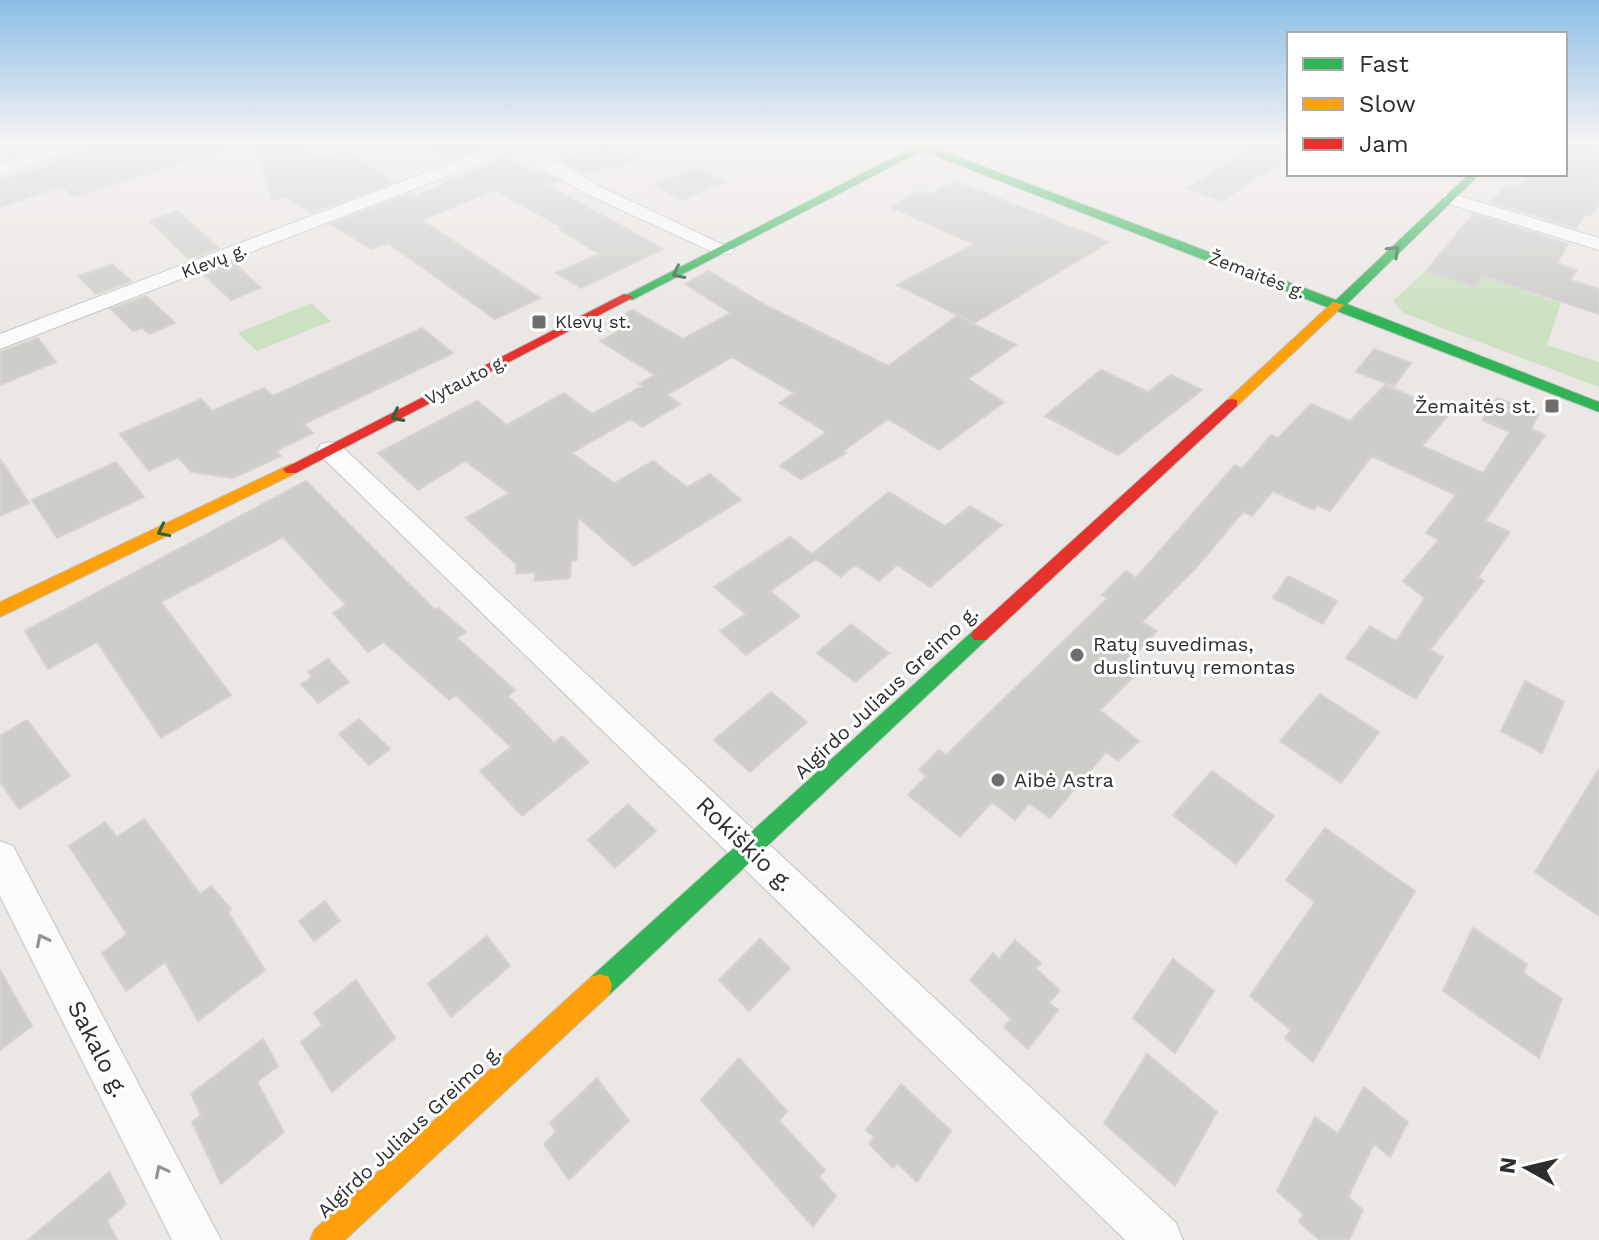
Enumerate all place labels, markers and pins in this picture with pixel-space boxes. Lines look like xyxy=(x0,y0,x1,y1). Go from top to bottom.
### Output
place label: Klevų st. xyxy=(555,311,631,332)
marker: Klevų st. xyxy=(530,313,548,331)
place label: Žemaitės st. xyxy=(1415,394,1536,418)
marker: Žemaitės st. xyxy=(1543,397,1561,415)
place label: Ratų suvedimas, duslintuvų remontas xyxy=(1093,632,1295,679)
marker: Ratų suvedimas, duslintuvų remontas xyxy=(1068,646,1086,664)
place label: Aibė Astra xyxy=(1014,768,1114,792)
marker: Aibė Astra xyxy=(989,771,1007,789)

